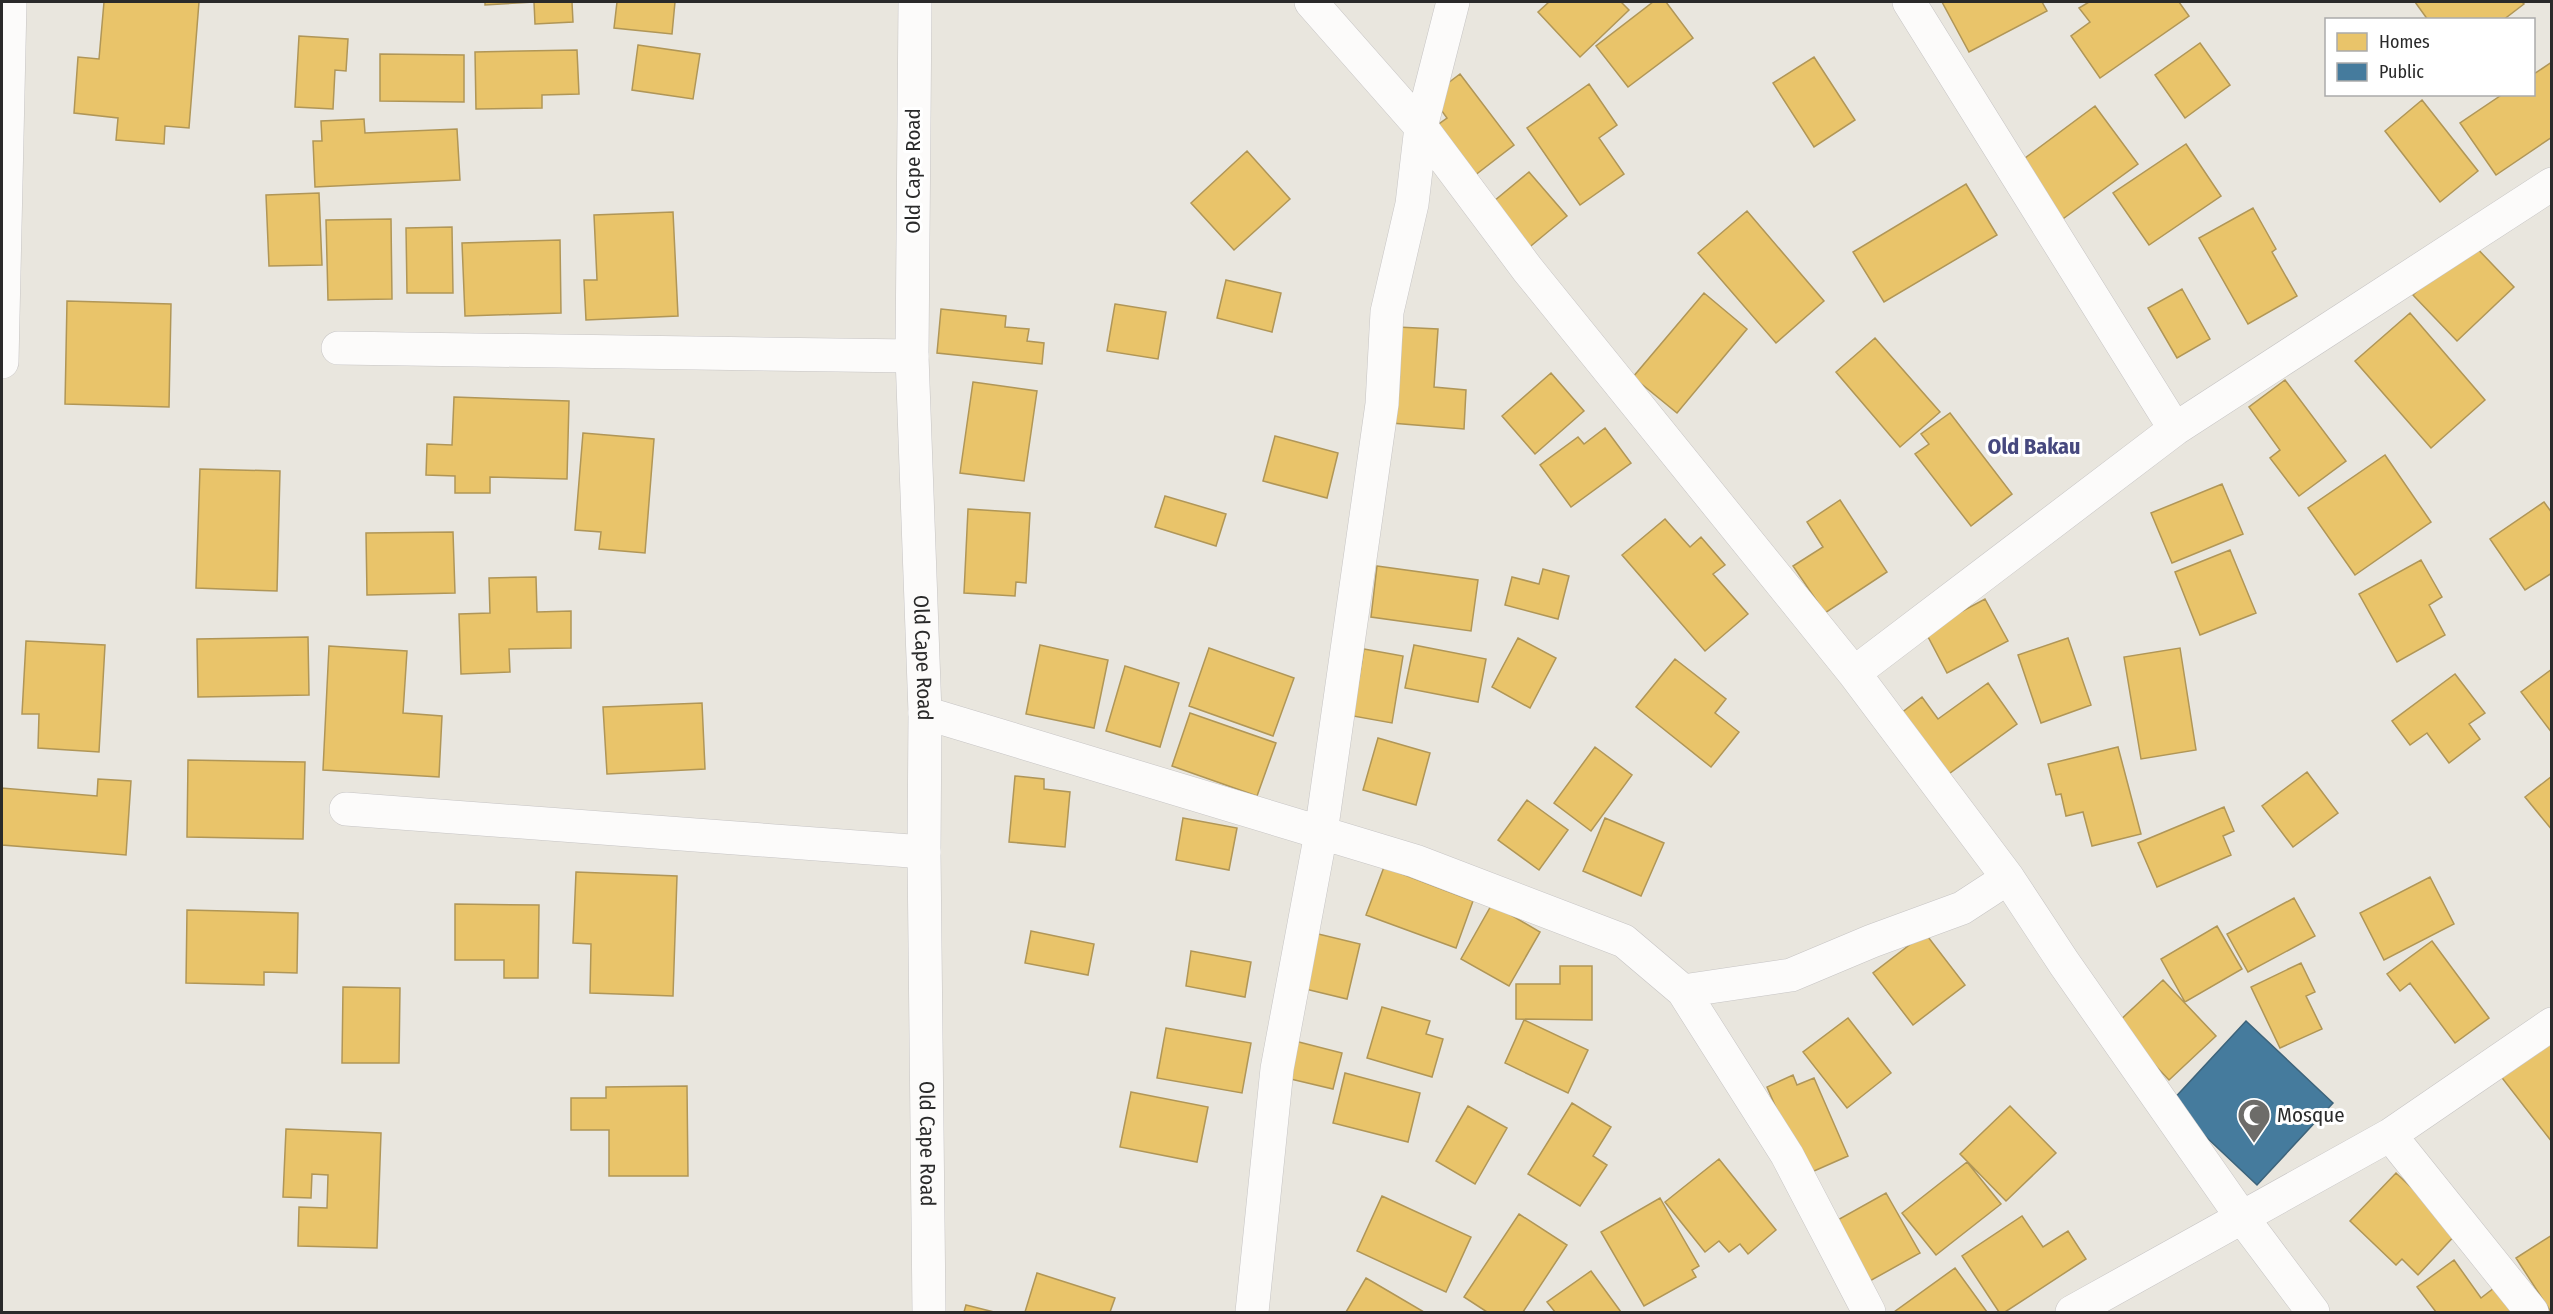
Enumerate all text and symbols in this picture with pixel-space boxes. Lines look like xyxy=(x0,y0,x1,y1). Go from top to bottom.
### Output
legend xyxy=(2325,18,2535,96)
text: Homes xyxy=(2379,31,2430,53)
text: Public xyxy=(2379,61,2424,83)
street label: Old Cape Road xyxy=(900,108,926,234)
district label: Old Bakau xyxy=(1988,433,2080,460)
street label: Old Cape Road xyxy=(908,595,938,721)
street label: Old Cape Road xyxy=(913,1081,941,1207)
mosque icon: Mosque xyxy=(2236,1097,2272,1144)
place label: Mosque xyxy=(2277,1102,2345,1128)

